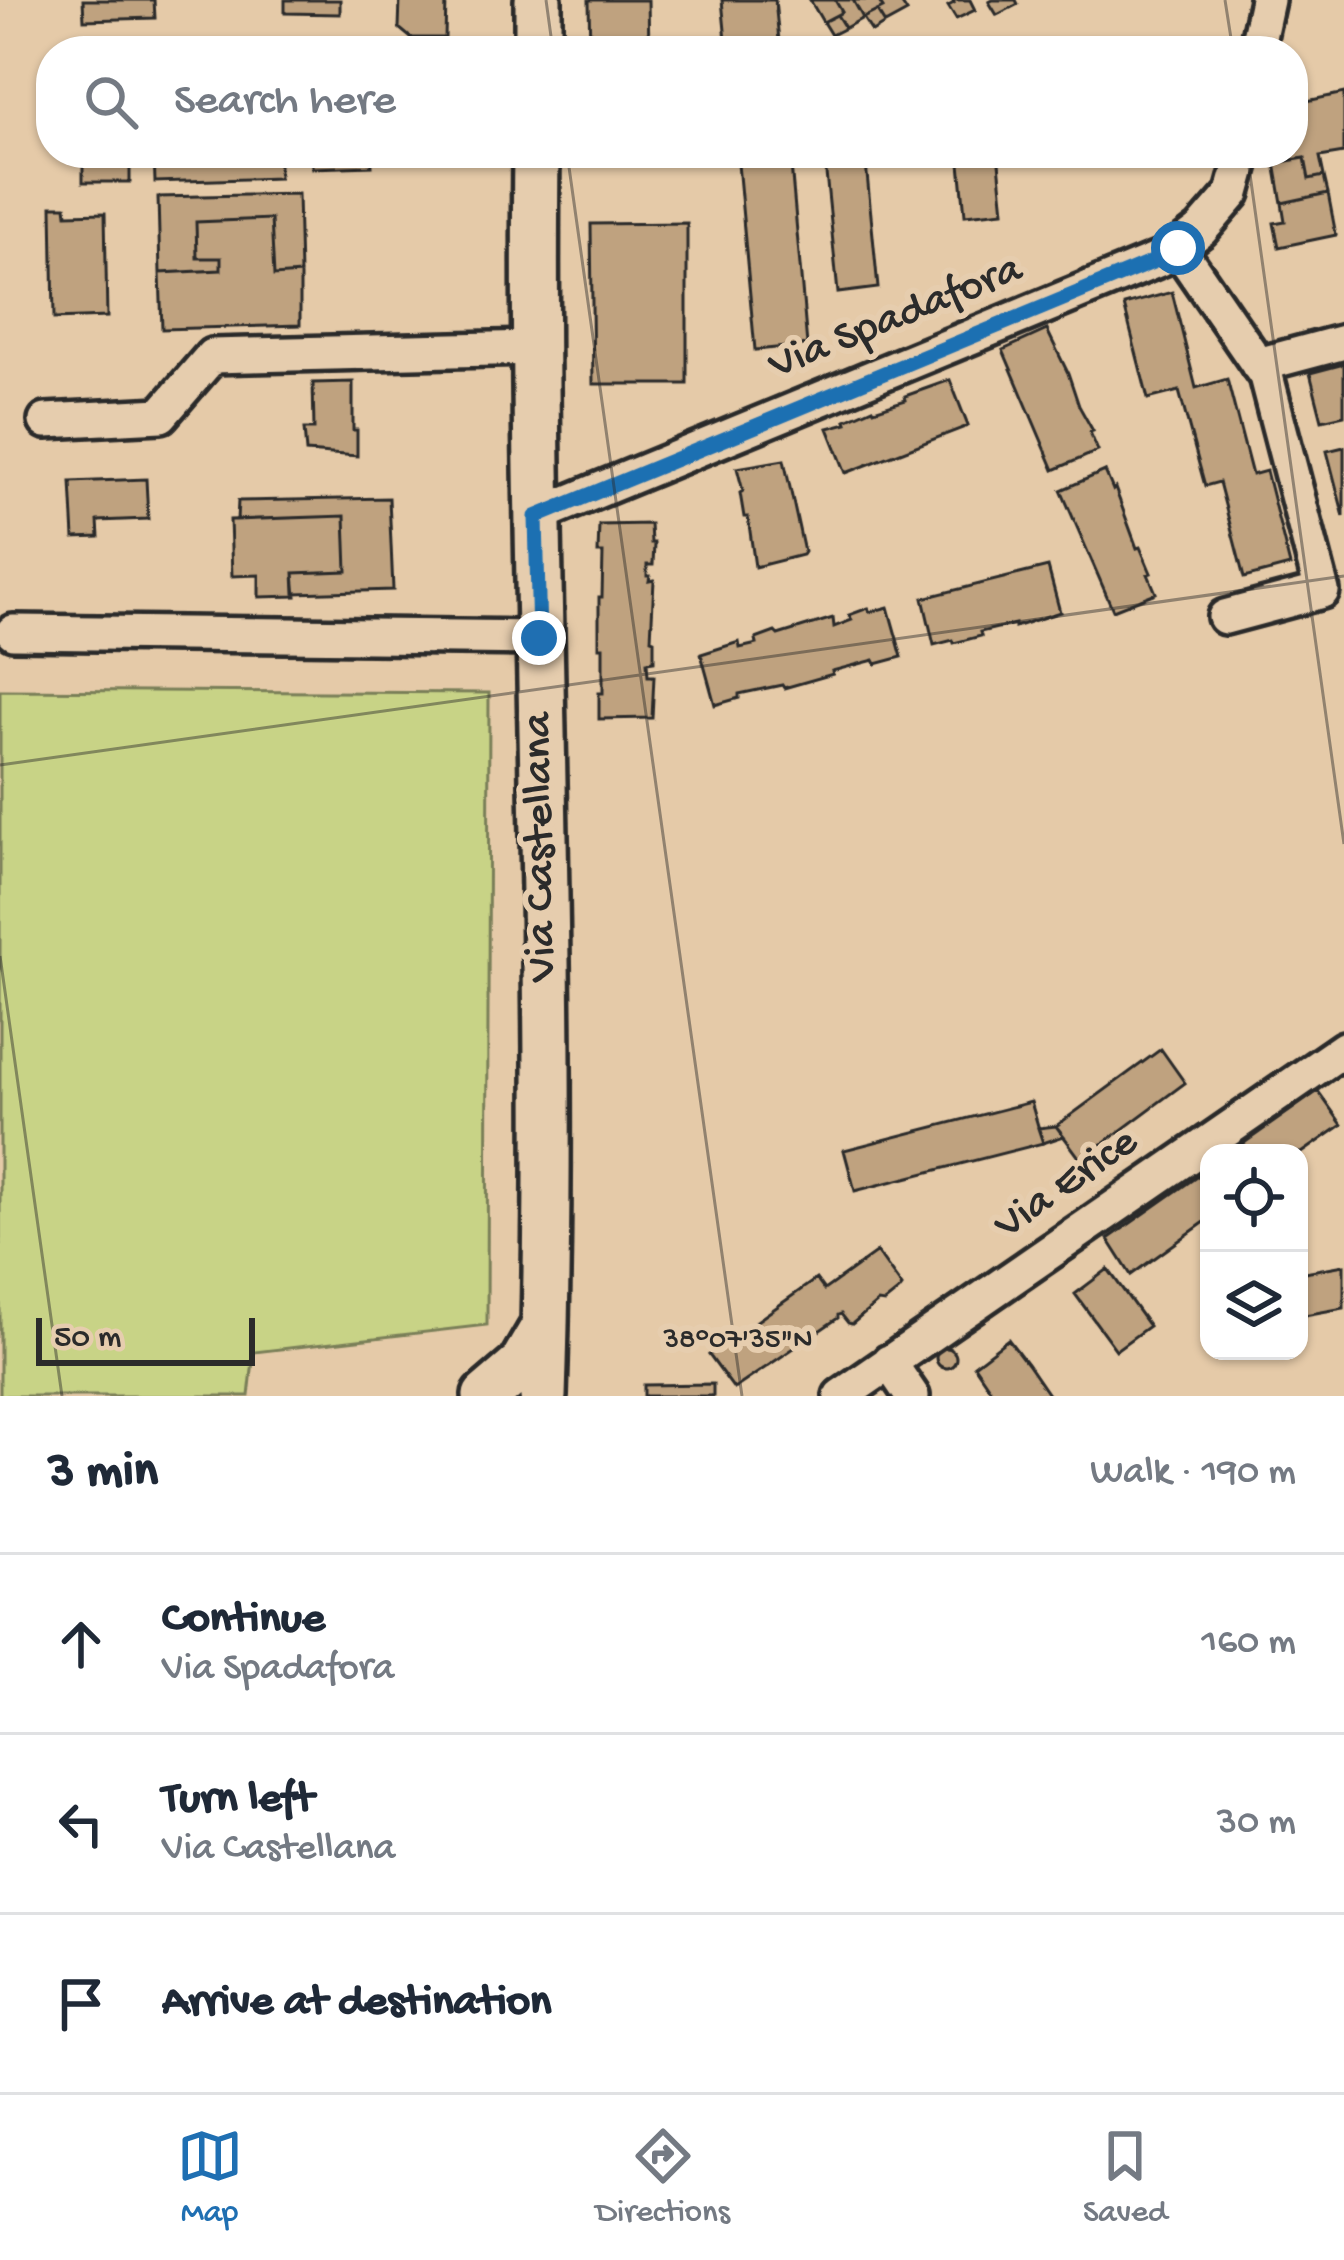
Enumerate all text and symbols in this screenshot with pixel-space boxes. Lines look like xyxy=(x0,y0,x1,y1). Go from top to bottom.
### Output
search box xyxy=(36,36,1308,168)
icon: search xyxy=(78,69,144,135)
text: Search here xyxy=(174,76,396,129)
route start xyxy=(1151,221,1205,275)
street label: Via Spadafora xyxy=(761,244,1032,394)
route end xyxy=(512,611,566,665)
street label: Via Castellana xyxy=(513,710,571,983)
street label: Via Erice xyxy=(984,1116,1149,1254)
map controls xyxy=(1200,1144,1308,1360)
button: locate xyxy=(1200,1144,1308,1252)
button: layers xyxy=(1200,1252,1308,1360)
scale bar xyxy=(36,1312,255,1365)
text: 50 m xyxy=(54,1320,121,1358)
text: 38°07'35"N xyxy=(662,1324,813,1359)
text: 3 min xyxy=(48,1444,158,1504)
text: Walk · 190 m xyxy=(1090,1451,1296,1497)
text: Continue xyxy=(162,1594,325,1647)
icon: ahead xyxy=(48,1611,114,1677)
text: 160 m xyxy=(1201,1621,1296,1667)
text: Via Spadafora xyxy=(162,1647,394,1693)
text: Turn left xyxy=(162,1774,314,1827)
icon: left xyxy=(48,1791,114,1857)
text: 30 m xyxy=(1217,1801,1296,1847)
text: Via Castellana xyxy=(162,1827,395,1873)
icon: arrive xyxy=(48,1971,114,2037)
text: Arrive at destination xyxy=(162,1977,551,2030)
tab: Map xyxy=(177,2123,243,2233)
tab: Directions xyxy=(596,2123,730,2233)
tab: Saved xyxy=(1083,2123,1167,2233)

